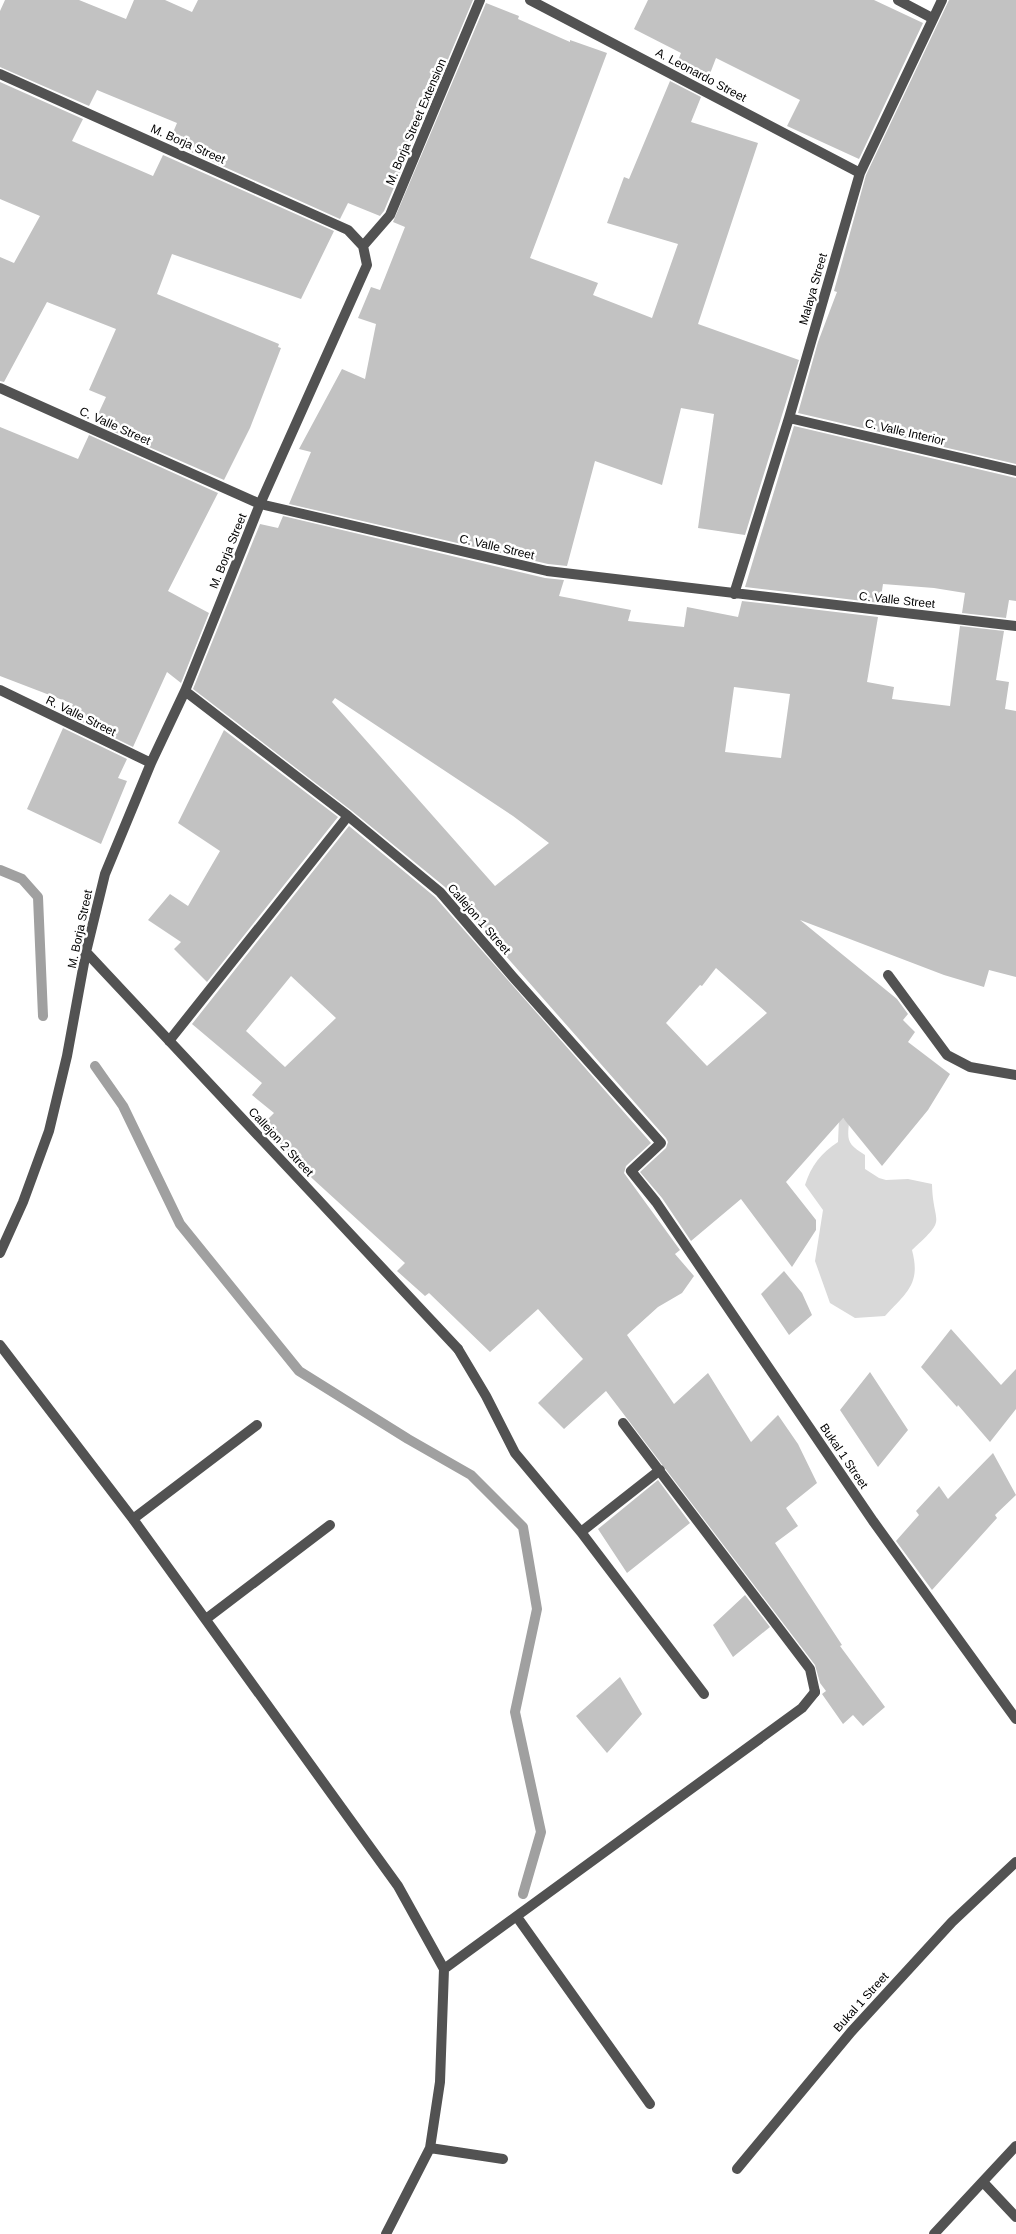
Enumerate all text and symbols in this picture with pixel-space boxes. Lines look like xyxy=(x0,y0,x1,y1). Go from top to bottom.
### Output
street label: A. Leonardo Street xyxy=(653,45,749,105)
street label: M. Borja Street Extension xyxy=(383,57,449,187)
street label: M. Borja Street xyxy=(149,121,228,167)
street label: Malaya Street xyxy=(796,251,830,327)
street label: C. Valle Street xyxy=(77,404,153,448)
street label: C. Valle Interior xyxy=(864,416,946,448)
street label: M. Borja Street xyxy=(207,511,250,591)
street label: C. Valle Street xyxy=(458,532,536,563)
street label: C. Valle Street xyxy=(858,589,936,611)
street label: R. Valle Street xyxy=(44,693,119,739)
street label: Callejon 1 Street xyxy=(445,881,514,958)
street label: M. Borja Street xyxy=(65,888,95,970)
street label: Callejon 2 Street xyxy=(246,1105,317,1180)
street label: Bukal 1 Street xyxy=(817,1421,871,1492)
street label: Bukal 1 Street xyxy=(831,1969,892,2035)

